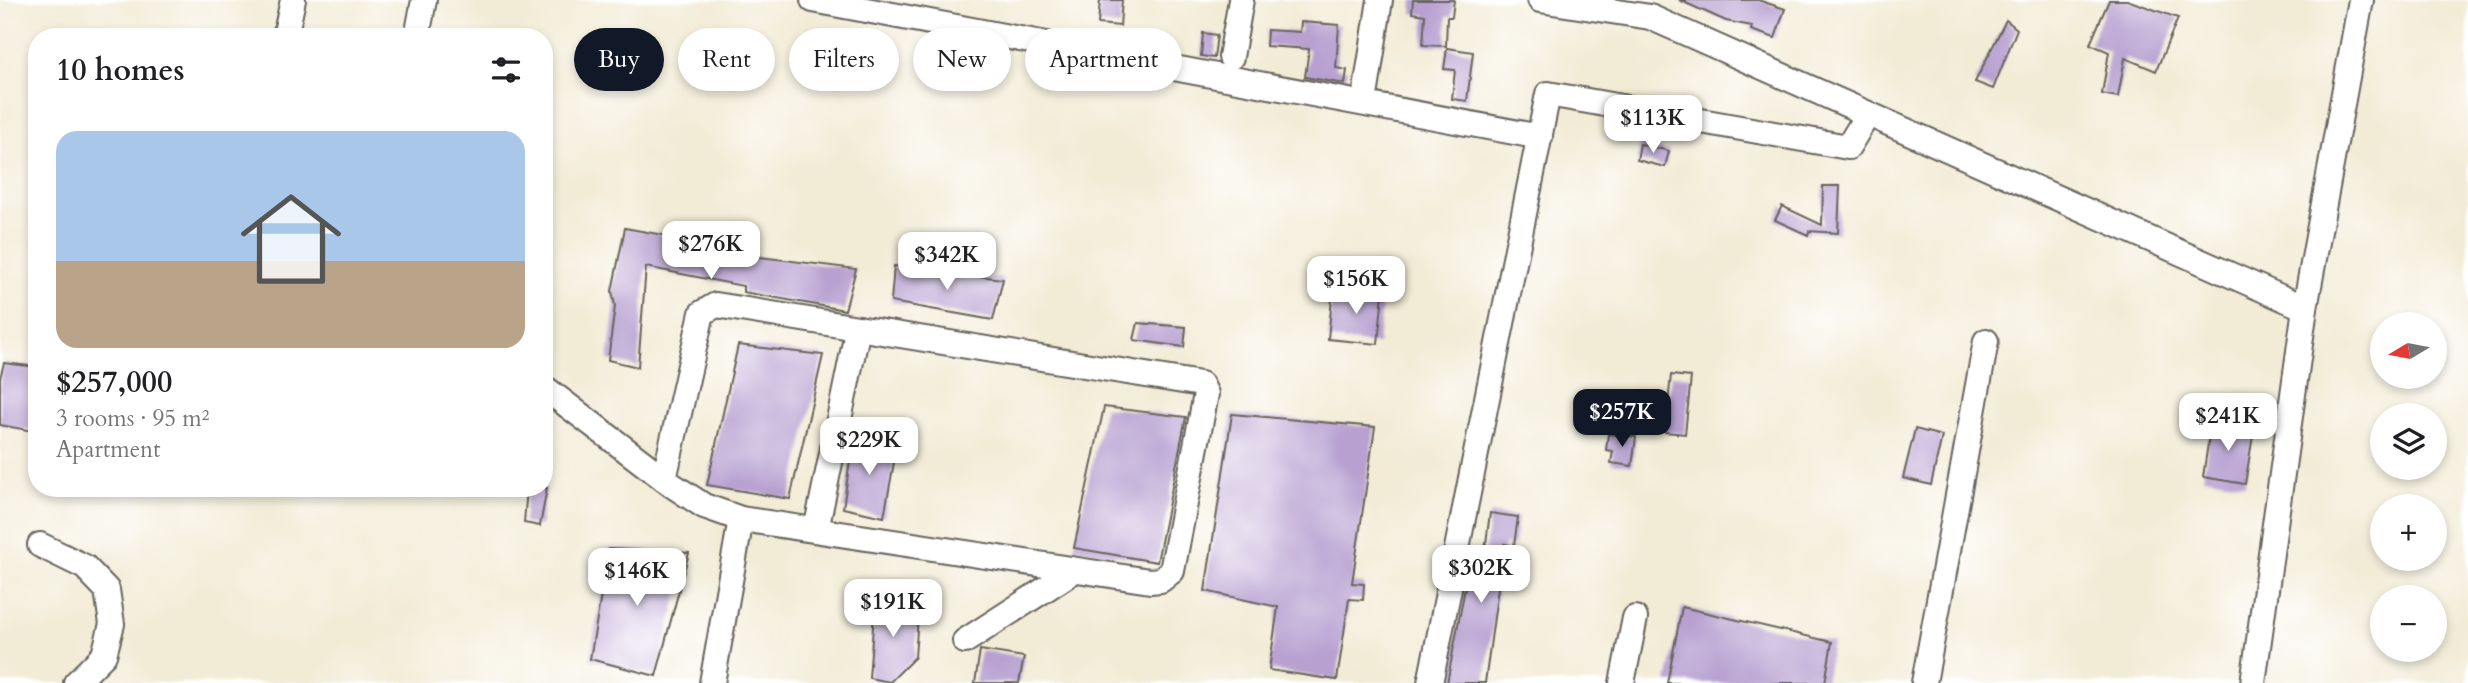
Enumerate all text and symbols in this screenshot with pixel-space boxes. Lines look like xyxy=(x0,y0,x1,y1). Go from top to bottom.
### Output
chip: Buy xyxy=(574,28,664,91)
chip: Rent xyxy=(678,28,775,91)
chip: Filters xyxy=(789,28,899,91)
chip: New xyxy=(913,28,1011,91)
chip: Apartment xyxy=(1025,28,1182,91)
text: 10 homes xyxy=(56,50,185,91)
icon: filters xyxy=(487,51,525,89)
pin: $113K xyxy=(1604,96,1702,155)
text: $113K xyxy=(1620,102,1686,133)
icon: home xyxy=(228,176,354,302)
pin: $276K xyxy=(662,222,760,281)
text: $276K xyxy=(678,228,744,259)
pin: $342K xyxy=(898,232,996,292)
text: $342K xyxy=(914,239,980,270)
pin: $156K xyxy=(1307,256,1405,316)
text: $156K xyxy=(1323,263,1389,294)
north arrow xyxy=(2370,312,2446,388)
map controls xyxy=(2370,312,2447,662)
text: $257,000 xyxy=(56,362,172,403)
pin: $257K xyxy=(1573,390,1671,449)
pin: $241K xyxy=(2179,393,2277,453)
text: $257K xyxy=(1589,396,1655,427)
text: $241K xyxy=(2195,400,2261,431)
text: 3 rooms · 95 m² xyxy=(56,403,209,434)
button: layers xyxy=(2370,403,2447,480)
pin: $229K xyxy=(820,418,918,477)
text: $229K xyxy=(836,424,902,455)
text: Apartment xyxy=(56,434,160,465)
button: + xyxy=(2370,494,2447,571)
pin: $302K xyxy=(1432,546,1530,605)
pin: $146K xyxy=(588,548,686,608)
text: $302K xyxy=(1448,552,1514,583)
text: $146K xyxy=(604,555,670,586)
pin: $191K xyxy=(844,580,942,639)
button: − xyxy=(2370,585,2447,662)
text: $191K xyxy=(860,586,926,617)

